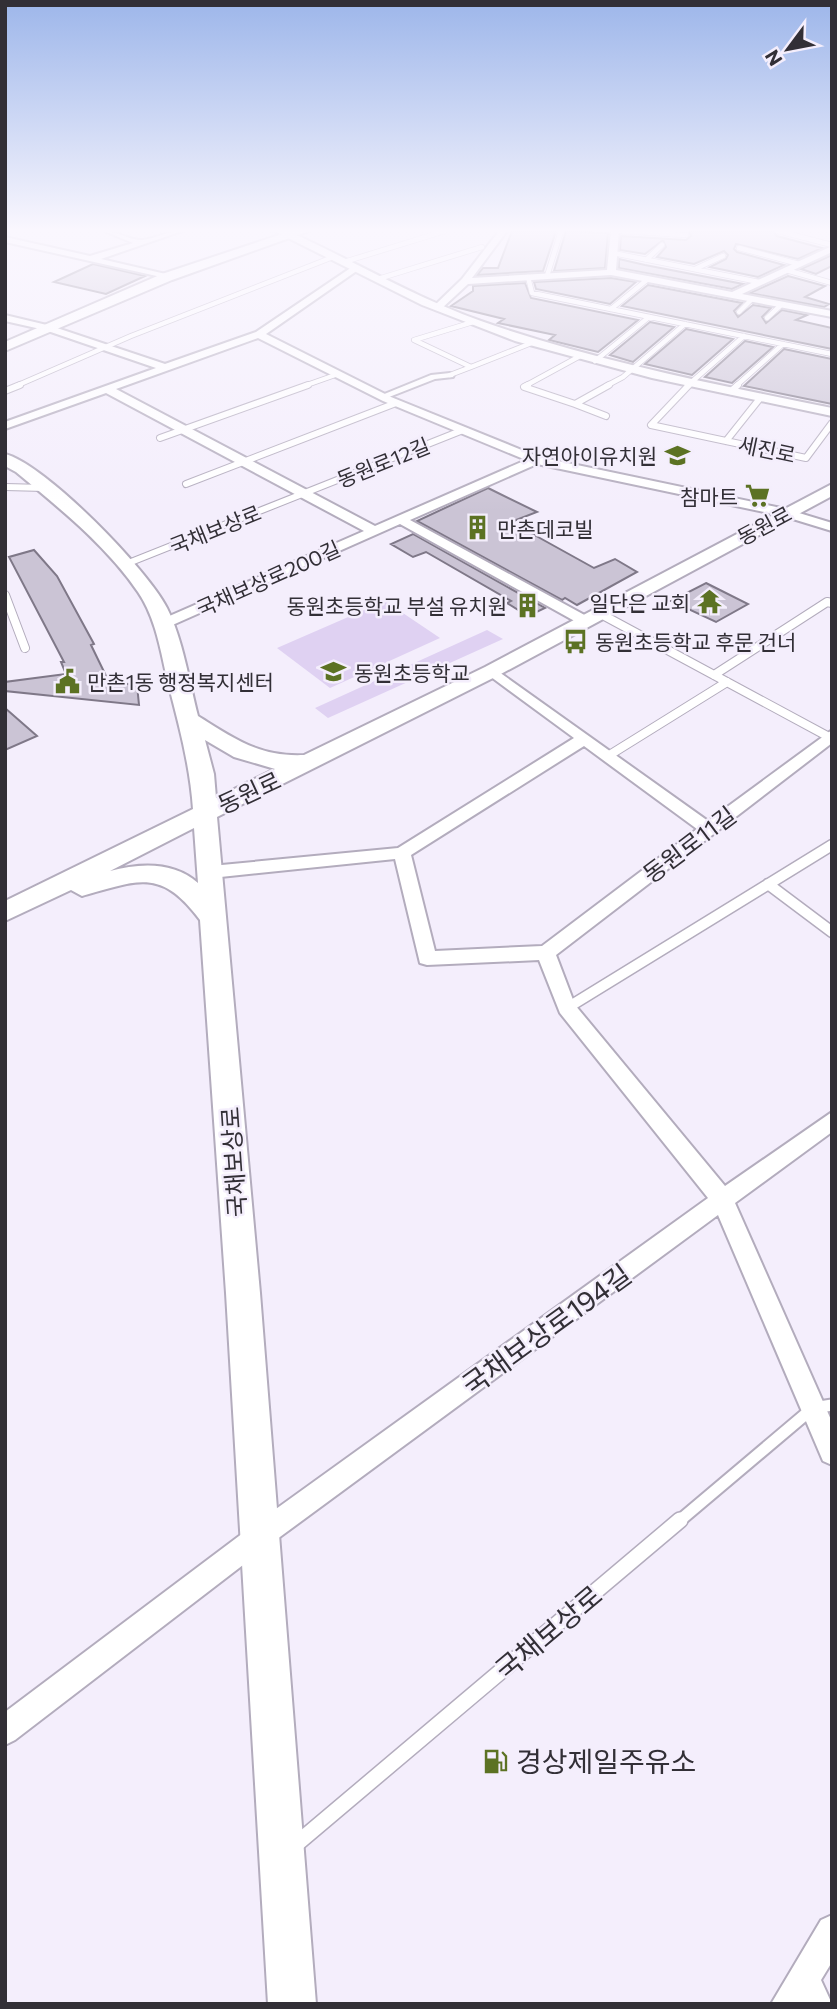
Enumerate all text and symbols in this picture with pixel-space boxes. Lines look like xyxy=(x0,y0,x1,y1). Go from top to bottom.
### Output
north arrow xyxy=(753,14,823,84)
text: N xyxy=(760,46,787,70)
street label: 세진로 xyxy=(736,431,798,467)
street label: 동원로12길 xyxy=(333,432,433,492)
school or university icon: 자연아이유치원 xyxy=(663,441,691,469)
place label: 자연아이유치원 xyxy=(522,443,657,468)
supermarket icon: 참마트 xyxy=(744,482,772,510)
place label: 참마트 xyxy=(680,484,738,509)
street label: 국채보상로 xyxy=(166,499,264,559)
street label: 동원로 xyxy=(733,500,795,550)
building icon: 만촌데코빌 xyxy=(463,514,491,542)
place label: 만촌데코빌 xyxy=(497,516,594,541)
street label: 국채보상로200길 xyxy=(192,535,344,621)
temple icon: 일단은 교회 xyxy=(696,588,724,616)
place label: 일단은 교회 xyxy=(589,590,690,615)
building icon: 동원초등학교 부설 유치원 xyxy=(513,591,541,619)
place label: 동원초등학교 부설 유치원 xyxy=(286,593,507,618)
bus stop icon: 동원초등학교 후문 건너 xyxy=(561,627,589,655)
place label: 동원초등학교 후문 건너 xyxy=(595,629,796,654)
school or university icon: 동원초등학교 xyxy=(320,658,348,686)
place label: 동원초등학교 xyxy=(354,660,470,685)
public building icon: 만촌1동 행정복지센터 xyxy=(53,667,81,695)
place label: 만촌1동 행정복지센터 xyxy=(87,669,274,694)
street label: 동원로 xyxy=(213,765,285,819)
street label: 동원로11길 xyxy=(637,800,741,888)
street label: 국채보상로 xyxy=(215,1106,251,1218)
street label: 국채보상로194길 xyxy=(455,1256,637,1402)
street label: 국채보상로 xyxy=(488,1578,608,1686)
place label: 경상제일주유소 xyxy=(516,1744,696,1778)
fuel station icon: 경상제일주유소 xyxy=(482,1747,510,1775)

